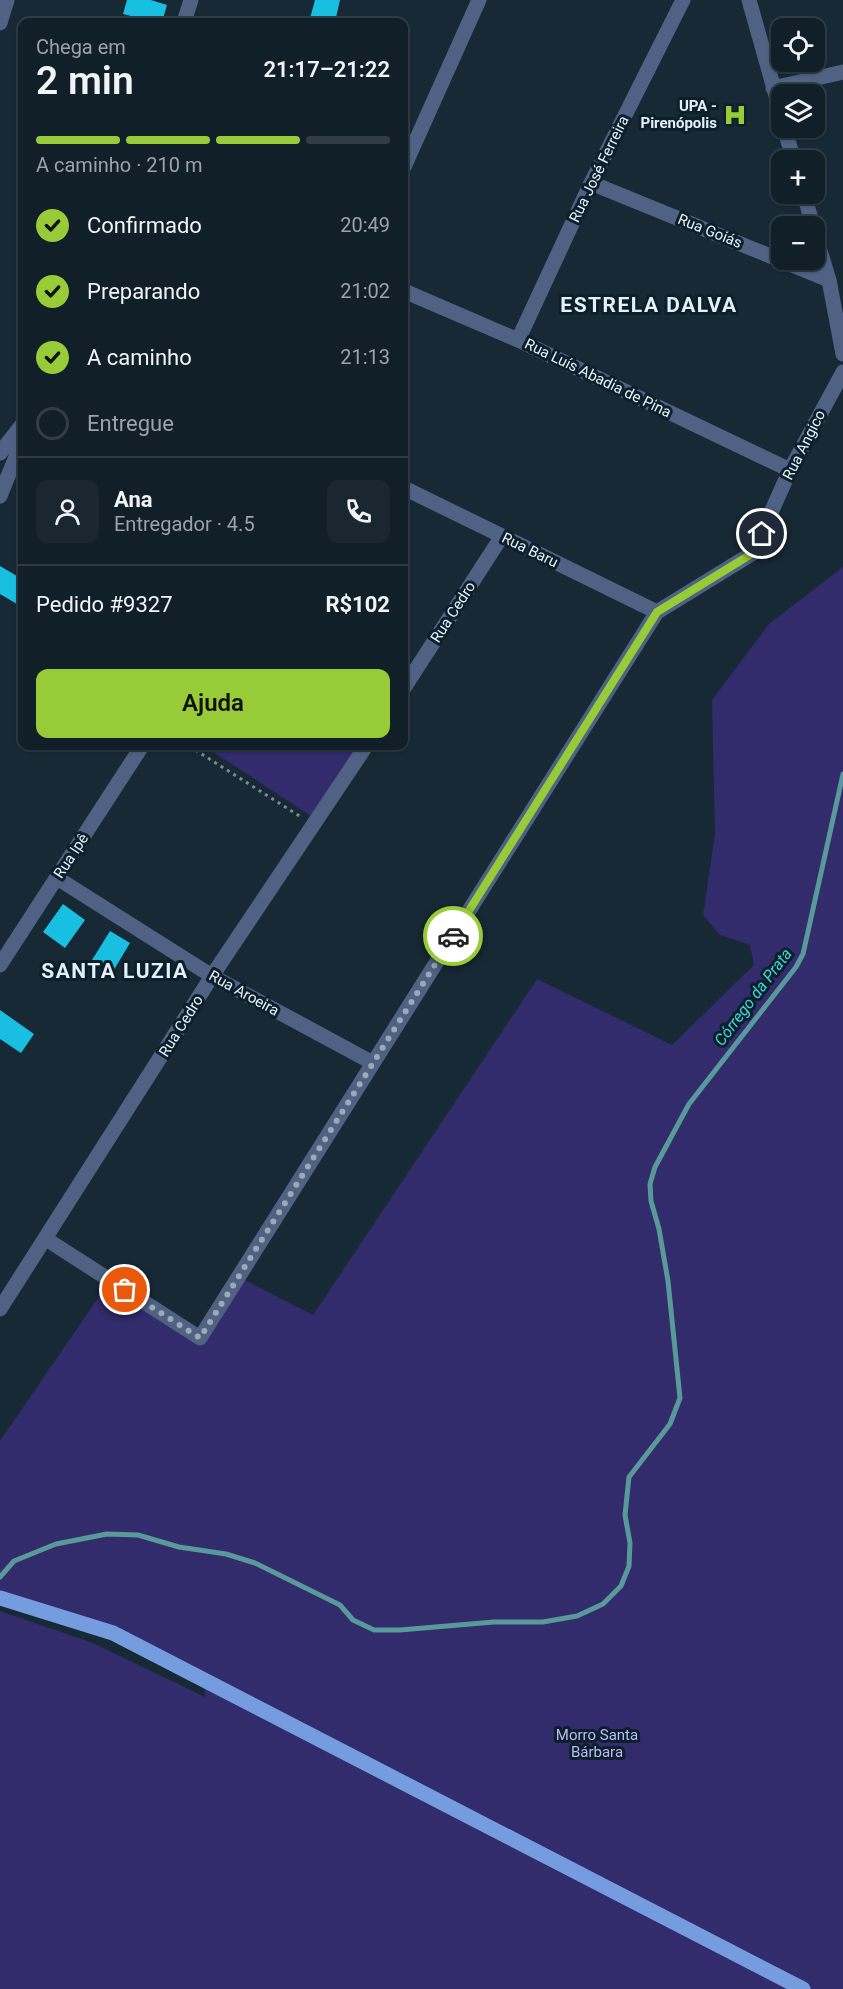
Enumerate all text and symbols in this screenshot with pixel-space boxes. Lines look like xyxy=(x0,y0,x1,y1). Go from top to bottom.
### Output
map controls xyxy=(771,18,825,270)
button: locate xyxy=(771,18,825,72)
text: Chega em xyxy=(36,35,126,59)
text: 21:17–21:22 xyxy=(263,57,390,82)
text: 2 min xyxy=(36,58,134,104)
button: layers xyxy=(771,84,825,138)
place label: UPA - Pirenópolis xyxy=(640,97,717,132)
hospital icon: UPA - Pirenópolis xyxy=(722,102,748,128)
street label: Rua José Ferreira xyxy=(565,113,633,225)
button: + xyxy=(771,150,825,204)
text: A caminho · 210 m xyxy=(36,153,203,177)
icon: check xyxy=(36,209,69,242)
street label: Rua Goiás xyxy=(675,210,745,252)
text: Confirmado xyxy=(87,213,202,238)
text: 20:49 xyxy=(340,213,390,237)
button: − xyxy=(771,216,825,270)
icon: check xyxy=(36,275,69,308)
text: Preparando xyxy=(87,279,200,304)
text: 21:02 xyxy=(340,279,390,303)
district label: ESTRELA DALVA xyxy=(560,293,738,317)
street label: Rua Luís Abadia de Pina xyxy=(522,335,674,421)
icon: check xyxy=(36,341,69,374)
text: A caminho xyxy=(87,345,192,370)
text: 21:13 xyxy=(340,345,390,369)
street label: Rua Angico xyxy=(779,407,829,483)
text: Entregue xyxy=(87,411,174,436)
button: person xyxy=(36,480,99,543)
button: phone xyxy=(327,480,390,543)
text: Ana xyxy=(114,487,153,512)
pin xyxy=(736,508,787,559)
text: Entregador · 4.5 xyxy=(114,512,255,536)
icon: home xyxy=(745,517,778,550)
street label: Rua Baru xyxy=(499,529,561,571)
street label: Rua Cedro xyxy=(427,578,479,646)
text: Pedido #9327 xyxy=(36,592,173,617)
text: R$102 xyxy=(325,592,390,617)
button: Ajuda xyxy=(36,669,390,738)
street label: Rua Ipê xyxy=(50,830,92,882)
courier xyxy=(423,906,483,966)
icon: car xyxy=(437,920,470,953)
water label: Córrego da Prata xyxy=(710,945,796,1049)
district label: SANTA LUZIA xyxy=(41,959,189,983)
street label: Rua Aroeira xyxy=(206,966,282,1020)
street label: Rua Cedro xyxy=(155,992,207,1060)
pin xyxy=(99,1264,150,1315)
icon: bag xyxy=(108,1273,141,1306)
park label: Morro Santa Bárbara xyxy=(556,1726,638,1761)

